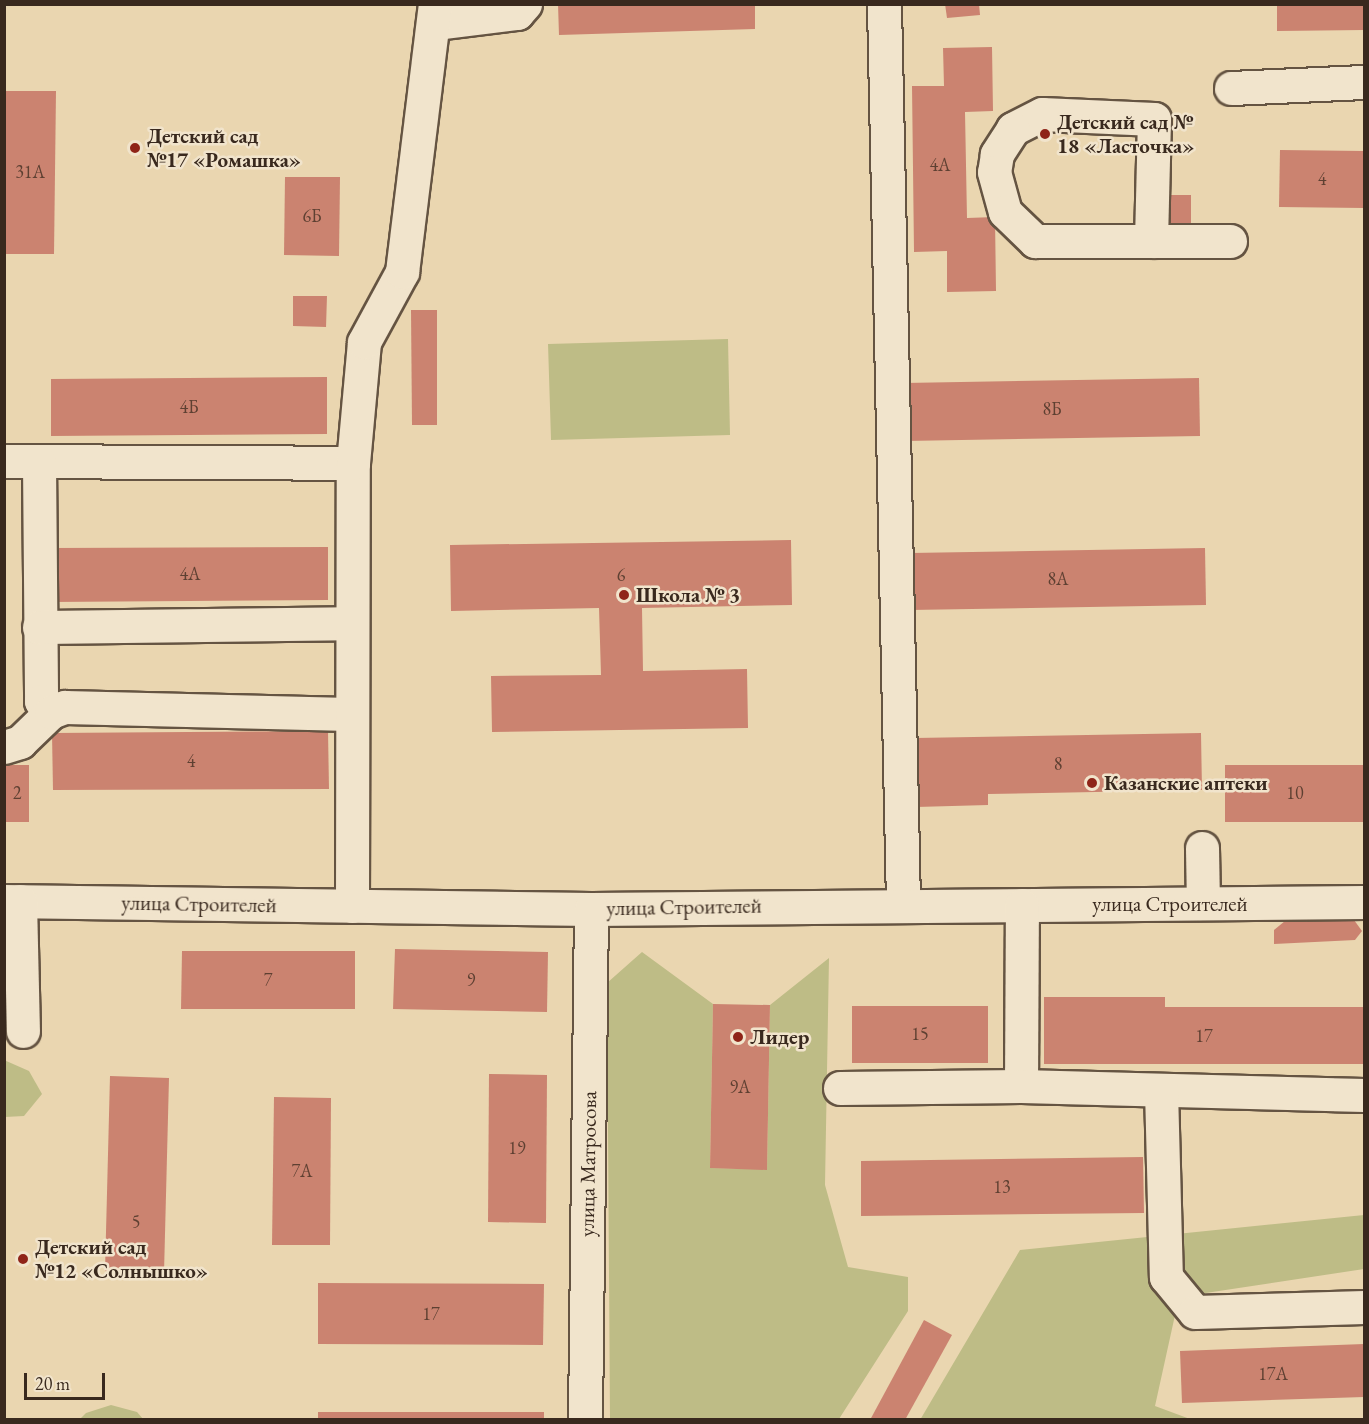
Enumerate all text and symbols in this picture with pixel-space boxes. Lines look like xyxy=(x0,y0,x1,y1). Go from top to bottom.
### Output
place label: Детский сад № 18 «Ласточка» xyxy=(1057,109,1194,159)
place label: Детский сад №17 «Ромашка» xyxy=(147,123,301,173)
marker: Детский сад № 18 «Ласточка» xyxy=(1038,127,1052,141)
marker: Детский сад №17 «Ромашка» xyxy=(128,141,142,155)
house number: 4А xyxy=(929,154,951,176)
house number: 31А xyxy=(15,161,45,183)
house number: 4 xyxy=(1318,168,1326,190)
house number: 6Б xyxy=(302,205,322,227)
house number: 4Б xyxy=(179,396,199,418)
house number: 8Б xyxy=(1042,398,1062,420)
house number: 4А xyxy=(179,563,201,585)
house number: 6 xyxy=(617,564,625,586)
house number: 8А xyxy=(1047,568,1069,590)
place label: Школа № 3 xyxy=(636,582,740,608)
marker: Школа № 3 xyxy=(617,588,631,602)
house number: 4 xyxy=(187,750,195,772)
house number: 8 xyxy=(1054,753,1062,775)
place label: Казанские аптеки xyxy=(1104,770,1268,796)
marker: Казанские аптеки xyxy=(1085,776,1099,790)
house number: 2 xyxy=(13,782,21,804)
house number: 10 xyxy=(1286,782,1304,804)
street label: улица Строителей xyxy=(121,890,277,918)
street label: улица Строителей xyxy=(1092,891,1248,917)
street label: улица Строителей xyxy=(606,893,762,921)
house number: 7 xyxy=(264,969,272,991)
house number: 9 xyxy=(467,969,475,991)
house number: 15 xyxy=(911,1023,929,1045)
place label: Лидер xyxy=(750,1024,809,1050)
house number: 17 xyxy=(1195,1025,1213,1047)
marker: Лидер xyxy=(731,1030,745,1044)
house number: 9А xyxy=(729,1076,751,1098)
street label: улица Матросова xyxy=(574,1091,602,1237)
house number: 19 xyxy=(508,1137,526,1159)
house number: 7А xyxy=(291,1160,313,1182)
house number: 13 xyxy=(993,1176,1011,1198)
house number: 5 xyxy=(132,1211,140,1233)
place label: Детский сад №12 «Солнышко» xyxy=(35,1234,208,1284)
marker: Детский сад №12 «Солнышко» xyxy=(16,1252,30,1266)
house number: 17 xyxy=(422,1303,440,1325)
scale bar xyxy=(27,1361,108,1399)
house number: 17А xyxy=(1258,1363,1288,1385)
text: 20 m xyxy=(35,1372,70,1395)

